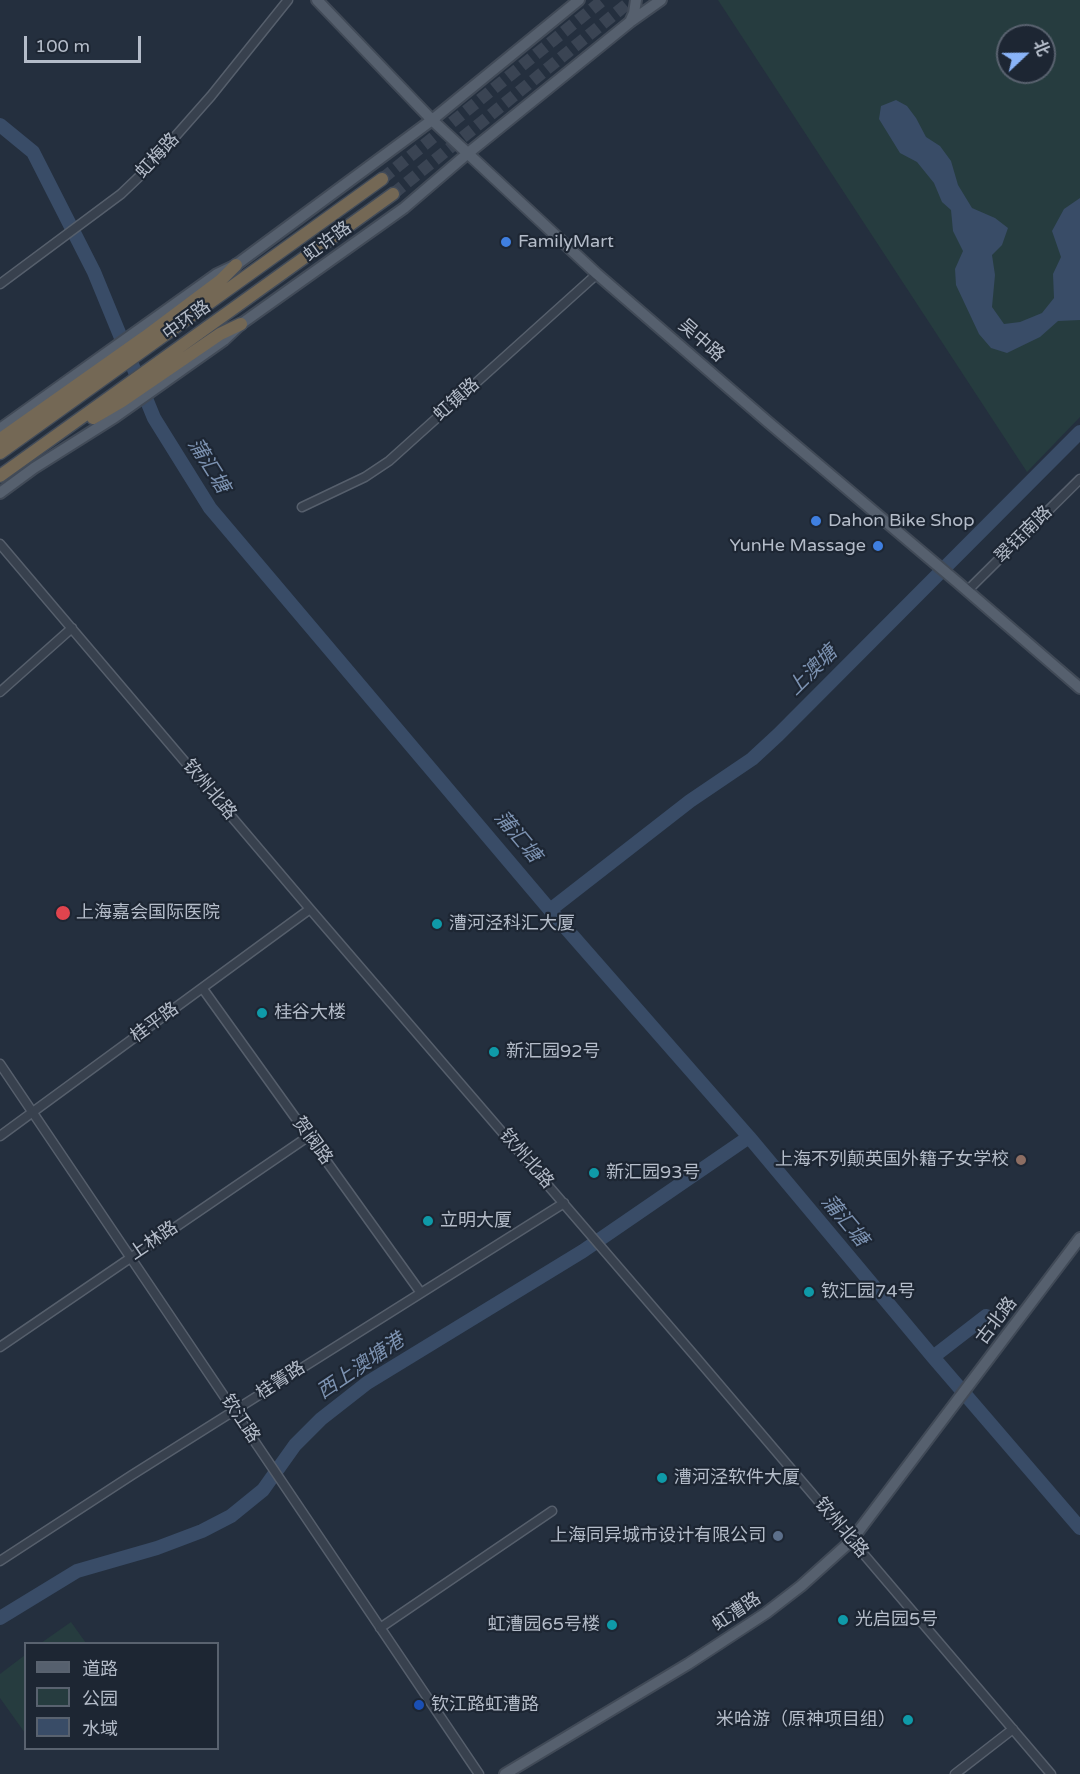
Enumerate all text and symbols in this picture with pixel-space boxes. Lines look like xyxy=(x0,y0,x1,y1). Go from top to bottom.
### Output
scale bar xyxy=(27,24,144,62)
north arrow xyxy=(996,24,1056,84)
text: 100 m xyxy=(35,35,90,57)
text: 北 xyxy=(1029,37,1053,59)
street label: 虹梅路 xyxy=(132,129,184,183)
street label: 虹许路 xyxy=(300,217,356,267)
place label: FamilyMart xyxy=(518,231,614,253)
marker: FamilyMart xyxy=(499,235,513,249)
street label: 中环路 xyxy=(159,296,215,346)
street label: 吴中路 xyxy=(674,315,728,367)
street label: 虹镇路 xyxy=(430,374,484,426)
water label: 蒲汇塘 xyxy=(182,434,234,498)
street label: 翠钰南路 xyxy=(991,502,1057,568)
place label: Dahon Bike Shop xyxy=(828,510,975,532)
marker: Dahon Bike Shop xyxy=(809,514,823,528)
place label: YunHe Massage xyxy=(729,535,866,557)
marker: YunHe Massage xyxy=(871,539,885,553)
water label: 上澳塘 xyxy=(783,641,843,701)
street label: 钦州北路 xyxy=(178,755,240,825)
water label: 蒲汇塘 xyxy=(489,806,545,868)
place label: 上海嘉会国际医院 xyxy=(76,902,220,924)
marker: 上海嘉会国际医院 xyxy=(54,904,72,922)
place label: 漕河泾科汇大厦 xyxy=(449,913,575,935)
marker: 漕河泾科汇大厦 xyxy=(430,917,444,931)
street label: 桂平路 xyxy=(127,998,183,1048)
place label: 桂谷大楼 xyxy=(274,1002,346,1024)
marker: 桂谷大楼 xyxy=(255,1006,269,1020)
place label: 新汇园92号 xyxy=(506,1041,601,1063)
marker: 新汇园92号 xyxy=(487,1045,501,1059)
street label: 贺阀路 xyxy=(287,1113,337,1169)
street label: 钦州北路 xyxy=(494,1125,558,1193)
place label: 上海不列颠英国外籍子女学校 xyxy=(775,1149,1009,1171)
marker: 上海不列颠英国外籍子女学校 xyxy=(1014,1153,1028,1167)
place label: 新汇园93号 xyxy=(606,1162,701,1184)
marker: 新汇园93号 xyxy=(587,1166,601,1180)
water label: 蒲汇塘 xyxy=(816,1190,872,1252)
place label: 立明大厦 xyxy=(440,1210,512,1232)
marker: 立明大厦 xyxy=(421,1214,435,1228)
street label: 上林路 xyxy=(126,1217,182,1265)
place label: 钦汇园74号 xyxy=(821,1281,916,1303)
marker: 钦汇园74号 xyxy=(802,1285,816,1299)
street label: 古北路 xyxy=(972,1293,1022,1349)
water label: 西上澳塘港 xyxy=(313,1329,409,1405)
street label: 桂箐路 xyxy=(252,1357,310,1405)
street label: 钦江路 xyxy=(216,1391,264,1447)
place label: 漕河泾软件大厦 xyxy=(674,1467,800,1489)
marker: 漕河泾软件大厦 xyxy=(655,1471,669,1485)
street label: 钦州北路 xyxy=(810,1493,872,1563)
place label: 上海同异城市设计有限公司 xyxy=(550,1525,766,1547)
marker: 上海同异城市设计有限公司 xyxy=(771,1529,785,1543)
street label: 虹漕路 xyxy=(709,1588,765,1636)
place label: 光启园5号 xyxy=(855,1609,938,1631)
marker: 光启园5号 xyxy=(836,1613,850,1627)
place label: 虹漕园65号楼 xyxy=(487,1614,600,1636)
marker: 虹漕园65号楼 xyxy=(605,1618,619,1632)
legend xyxy=(24,1642,219,1750)
text: 道路 xyxy=(82,1658,118,1680)
text: 公园 xyxy=(82,1688,118,1710)
place label: 钦江路虹漕路 xyxy=(431,1694,539,1716)
marker: 钦江路虹漕路 xyxy=(412,1698,426,1712)
place label: 米哈游（原神项目组） xyxy=(716,1709,896,1731)
marker: 米哈游（原神项目组） xyxy=(901,1713,915,1727)
text: 水域 xyxy=(82,1718,118,1740)

